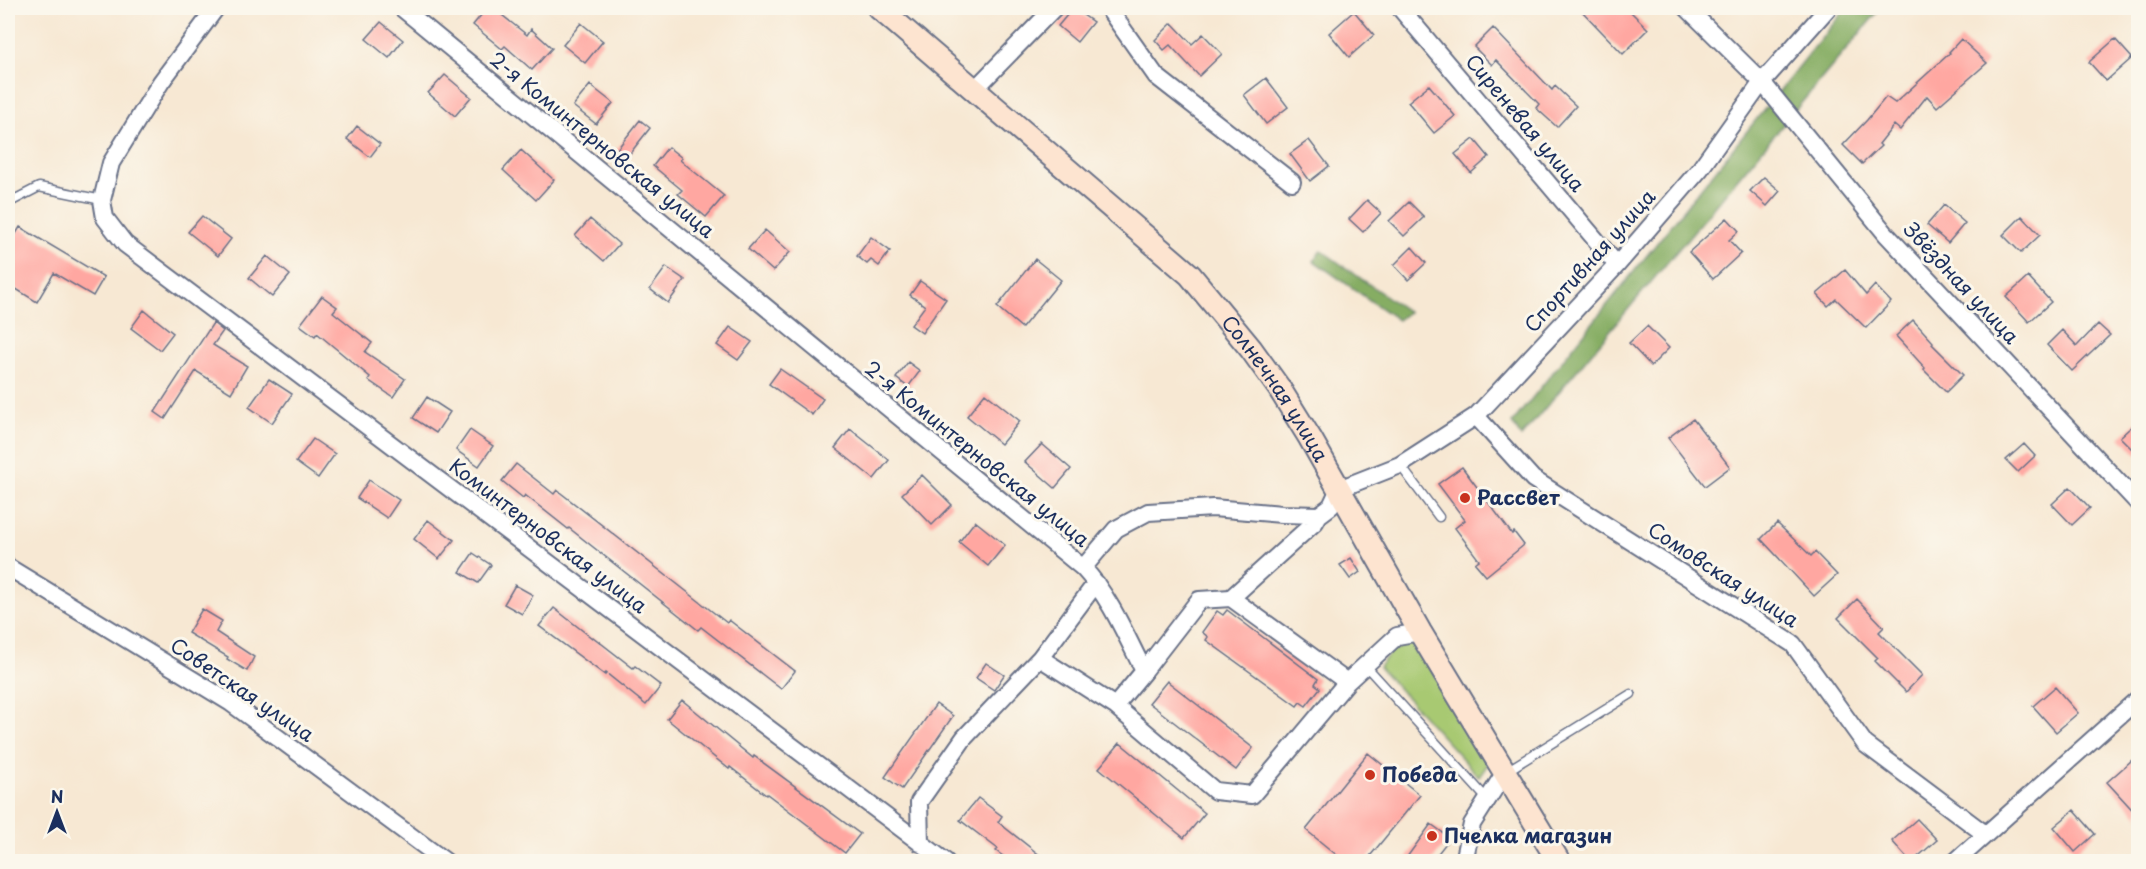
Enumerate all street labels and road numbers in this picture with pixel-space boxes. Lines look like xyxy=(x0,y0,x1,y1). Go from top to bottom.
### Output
street label: 2-я Коминтерновская улица xyxy=(484,44,722,245)
street label: Сиреневая улица xyxy=(1459,47,1593,198)
street label: Спортивная улица xyxy=(1517,182,1662,339)
street label: Звёздная улица xyxy=(1897,214,2027,350)
street label: Солнечная улица xyxy=(1215,308,1337,467)
street label: 2-я Коминтерновская улица xyxy=(859,353,1097,554)
street label: Коминтерновская улица xyxy=(443,451,654,620)
street label: Сомовская улица xyxy=(1642,514,1805,635)
street label: Советская улица xyxy=(165,630,321,749)

